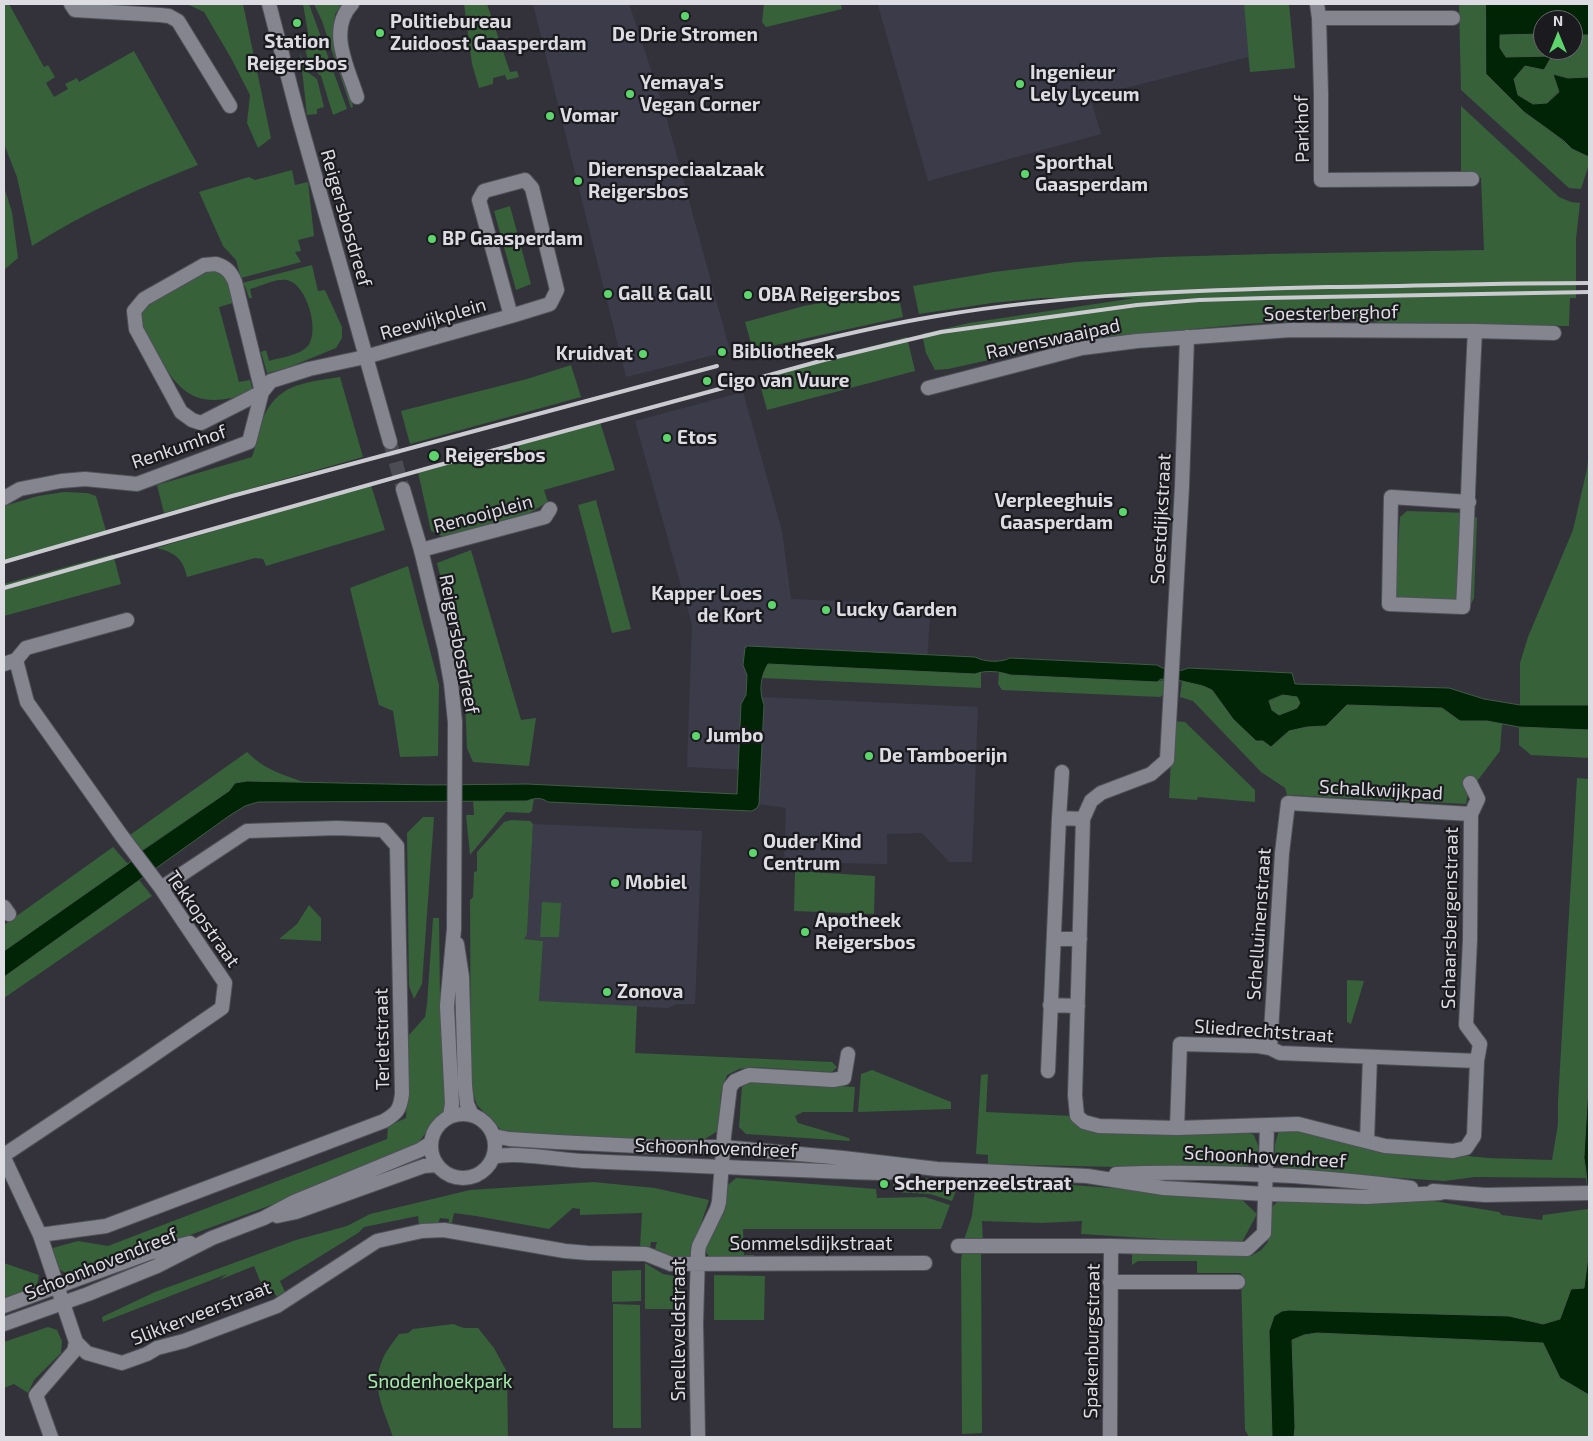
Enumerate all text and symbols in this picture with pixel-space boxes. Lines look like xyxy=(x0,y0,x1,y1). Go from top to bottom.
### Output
marker: De Drie Stromen xyxy=(679,10,691,22)
north arrow xyxy=(1533,10,1583,60)
place label: Politiebureau Zuidoost Gaasperdam xyxy=(390,11,586,55)
text: N xyxy=(1553,12,1563,29)
marker: Station Reigersbos xyxy=(291,17,303,29)
place label: De Drie Stromen xyxy=(612,24,758,46)
marker: Politiebureau Zuidoost Gaasperdam xyxy=(374,27,386,39)
place label: Station Reigersbos xyxy=(247,31,347,75)
place label: Ingenieur Lely Lyceum xyxy=(1030,62,1139,106)
place label: Yemaya's Vegan Corner xyxy=(640,72,760,116)
marker: Ingenieur Lely Lyceum xyxy=(1014,78,1026,90)
marker: Yemaya's Vegan Corner xyxy=(624,88,636,100)
street label: Parkhof xyxy=(1290,95,1314,163)
place label: Vomar xyxy=(560,105,618,127)
marker: Vomar xyxy=(544,110,556,122)
street label: Reigersbosdreef xyxy=(316,147,376,289)
place label: Sporthal Gaasperdam xyxy=(1035,152,1148,196)
place label: Dierenspeciaalzaak Reigersbos xyxy=(588,159,764,203)
marker: Sporthal Gaasperdam xyxy=(1019,168,1031,180)
marker: Dierenspeciaalzaak Reigersbos xyxy=(572,175,584,187)
place label: BP Gaasperdam xyxy=(442,228,583,250)
marker: BP Gaasperdam xyxy=(426,233,438,245)
place label: Gall & Gall xyxy=(618,283,712,305)
place label: OBA Reigersbos xyxy=(758,284,900,306)
marker: Gall & Gall xyxy=(602,288,614,300)
marker: OBA Reigersbos xyxy=(742,289,754,301)
street label: Reewijkplein xyxy=(377,293,489,345)
street label: Soesterberghof xyxy=(1264,300,1398,326)
street label: Ravenswaaipad xyxy=(984,314,1122,364)
place label: Bibliotheek xyxy=(732,341,835,363)
place label: Kruidvat xyxy=(556,343,633,365)
marker: Bibliotheek xyxy=(716,346,728,358)
marker: Kruidvat xyxy=(637,348,649,360)
place label: Cigo van Vuure xyxy=(717,370,850,392)
marker: Cigo van Vuure xyxy=(701,375,713,387)
street label: Renkumhof xyxy=(128,420,230,474)
place label: Etos xyxy=(677,427,717,449)
marker: Etos xyxy=(661,432,673,444)
place label: Reigersbos xyxy=(445,445,546,467)
marker: Reigersbos xyxy=(427,449,441,463)
street label: Soestdijkstraat xyxy=(1146,453,1176,585)
street label: Renooiplein xyxy=(431,490,535,538)
place label: Verpleeghuis Gaasperdam xyxy=(995,490,1113,534)
marker: Verpleeghuis Gaasperdam xyxy=(1117,506,1129,518)
street label: Reigersbosdreef xyxy=(434,572,484,716)
place label: Kapper Loes de Kort xyxy=(651,583,762,627)
marker: Kapper Loes de Kort xyxy=(766,599,778,611)
place label: Lucky Garden xyxy=(836,599,957,621)
marker: Lucky Garden xyxy=(820,604,832,616)
place label: Jumbo xyxy=(706,725,764,747)
marker: Jumbo xyxy=(690,730,702,742)
place label: De Tamboerijn xyxy=(879,745,1007,767)
marker: De Tamboerijn xyxy=(863,750,875,762)
street label: Schalkwijkpad xyxy=(1319,775,1443,805)
street label: Schaarsbergenstraat xyxy=(1437,827,1463,1009)
place label: Ouder Kind Centrum xyxy=(763,831,862,875)
marker: Ouder Kind Centrum xyxy=(747,847,759,859)
street label: Schelluinenstraat xyxy=(1242,847,1276,1001)
street label: Tekkopstraat xyxy=(161,866,245,972)
place label: Mobiel xyxy=(625,872,687,894)
marker: Mobiel xyxy=(609,877,621,889)
place label: Apotheek Reigersbos xyxy=(815,910,916,954)
marker: Apotheek Reigersbos xyxy=(799,926,811,938)
place label: Zonova xyxy=(617,981,683,1003)
marker: Zonova xyxy=(601,986,613,998)
street label: Terletstraat xyxy=(370,988,394,1090)
street label: Sliedrechtstraat xyxy=(1193,1015,1335,1047)
street label: Schoonhovendreef xyxy=(634,1134,798,1162)
street label: Schoonhovendreef xyxy=(1183,1141,1347,1173)
place label: Scherpenzeelstraat xyxy=(894,1173,1072,1195)
marker: Scherpenzeelstraat xyxy=(878,1178,890,1190)
street label: Schoonhovendreef xyxy=(21,1223,181,1305)
street label: Sommelsdijkstraat xyxy=(730,1233,892,1255)
street label: Snelleveldstraat xyxy=(668,1259,690,1401)
street label: Spakenburgstraat xyxy=(1079,1263,1105,1419)
street label: Slikkerveerstraat xyxy=(128,1276,274,1350)
park label: Snodenhoekpark xyxy=(367,1371,513,1393)

